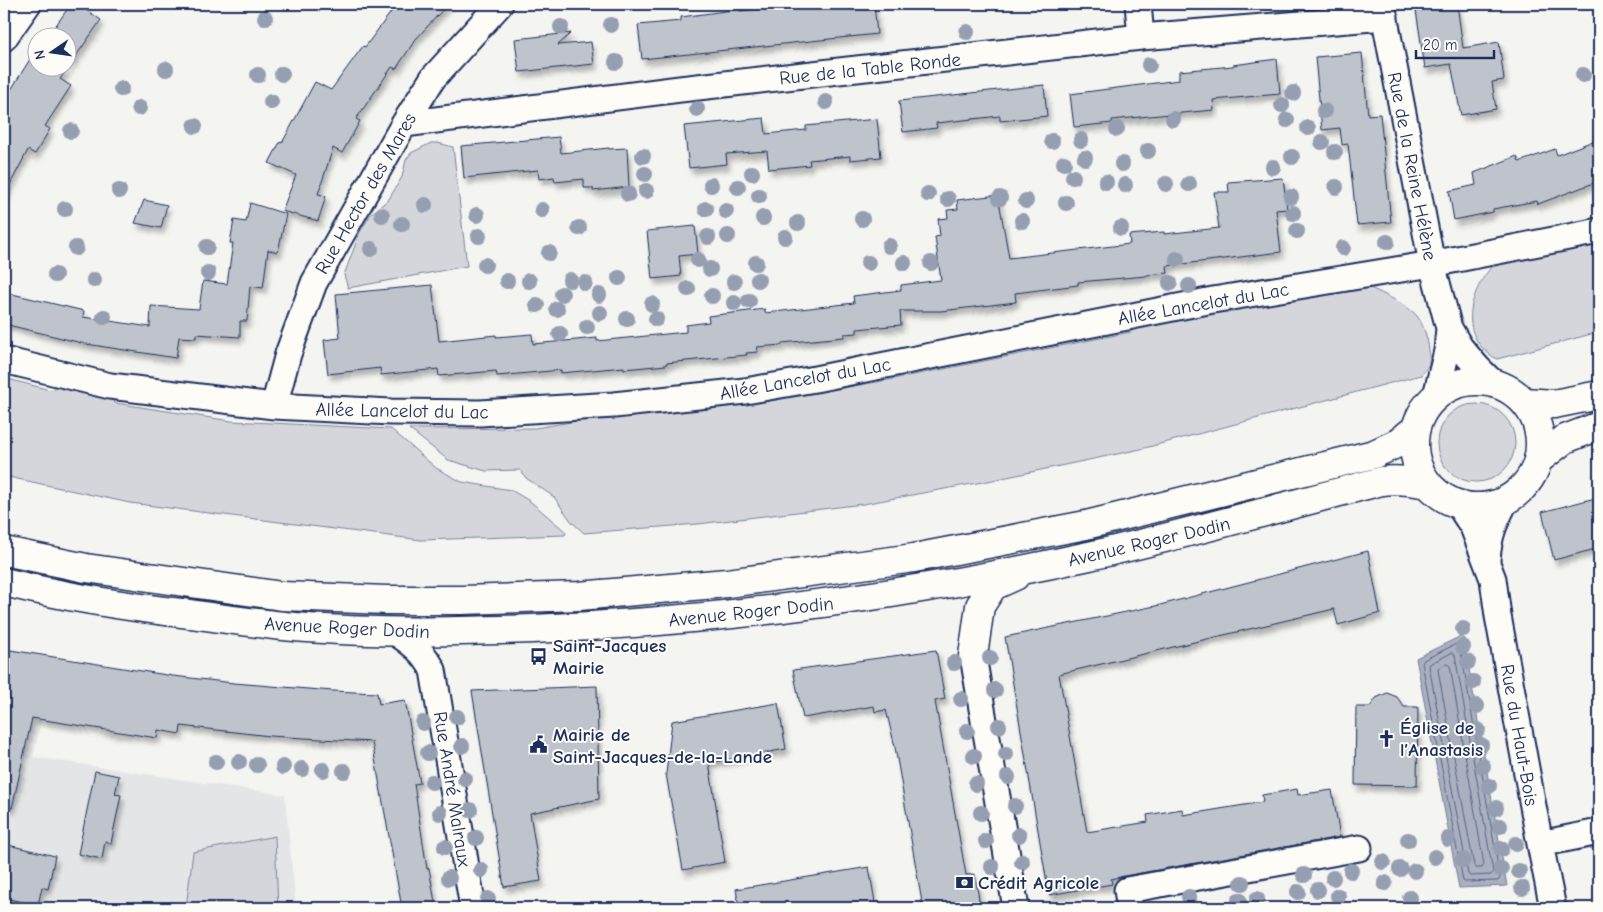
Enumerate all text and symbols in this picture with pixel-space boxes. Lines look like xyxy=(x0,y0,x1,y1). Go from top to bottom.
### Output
north arrow xyxy=(28,28,78,78)
scale bar xyxy=(1416,28,1493,60)
text: 20 m xyxy=(1423,36,1457,54)
text: N xyxy=(31,48,49,61)
street label: Rue de la Table Ronde xyxy=(778,49,962,89)
street label: Rue de la Reine Hélène xyxy=(1383,70,1441,262)
street label: Rue Hector des Mares xyxy=(311,109,421,278)
street label: Allée Lancelot du Lac xyxy=(1116,278,1290,330)
street label: Allée Lancelot du Lac xyxy=(718,353,892,405)
street label: Allée Lancelot du Lac xyxy=(315,398,489,424)
street label: Avenue Roger Dodin xyxy=(1066,513,1232,571)
street label: Avenue Roger Dodin xyxy=(668,592,835,632)
street label: Avenue Roger Dodin xyxy=(264,613,430,643)
place label: Saint-Jacques Mairie xyxy=(553,635,666,679)
bus stop icon: Saint-Jacques Mairie xyxy=(529,646,549,666)
street label: Rue du Haut-Bois xyxy=(1496,663,1542,808)
street label: Rue André Malraux xyxy=(429,710,475,869)
place label: Église de l’Anastasis xyxy=(1400,717,1483,761)
place label: Mairie de Saint-Jacques-de-la-Lande xyxy=(553,724,772,768)
church icon: Église de l’Anastasis xyxy=(1376,728,1396,748)
public building icon: Mairie de Saint-Jacques-de-la-Lande xyxy=(529,735,549,755)
bank icon: Crédit Agricole xyxy=(954,872,974,892)
place label: Crédit Agricole xyxy=(978,872,1099,894)

